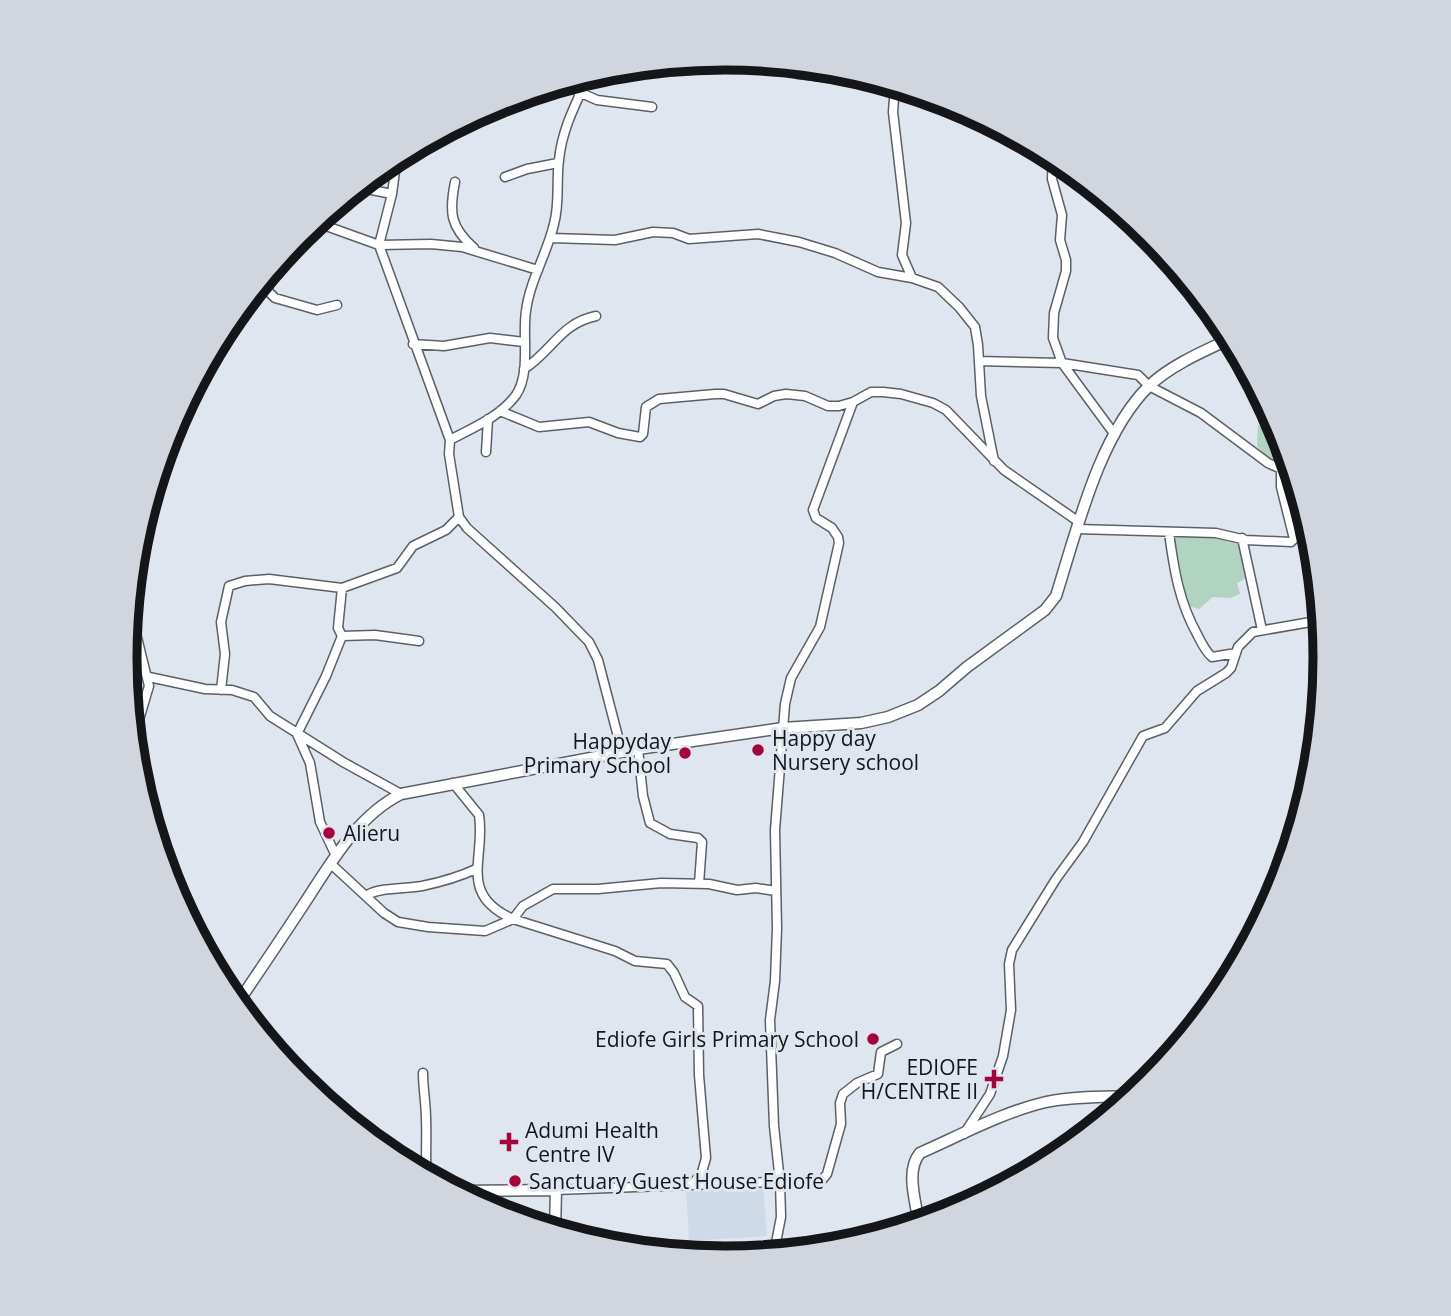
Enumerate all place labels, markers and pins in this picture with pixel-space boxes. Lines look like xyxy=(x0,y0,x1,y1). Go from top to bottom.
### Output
place label: Happy day Nursery school xyxy=(772,724,919,776)
place label: Happyday Primary School xyxy=(524,727,671,779)
marker: Happy day Nursery school xyxy=(750,742,766,758)
marker: Happyday Primary School xyxy=(677,745,693,761)
place label: Alieru xyxy=(343,819,400,847)
marker: Alieru xyxy=(321,825,337,841)
place label: Ediofe Girls Primary School xyxy=(595,1025,859,1053)
marker: Ediofe Girls Primary School xyxy=(865,1031,881,1047)
place label: EDIOFE H/CENTRE II xyxy=(861,1053,978,1105)
marker: EDIOFE H/CENTRE II xyxy=(984,1069,1004,1089)
place label: Adumi Health Centre IV xyxy=(525,1116,659,1168)
marker: Adumi Health Centre IV xyxy=(499,1132,519,1152)
place label: Sanctuary Guest House Ediofe xyxy=(529,1167,824,1195)
marker: Sanctuary Guest House Ediofe xyxy=(507,1173,523,1189)

